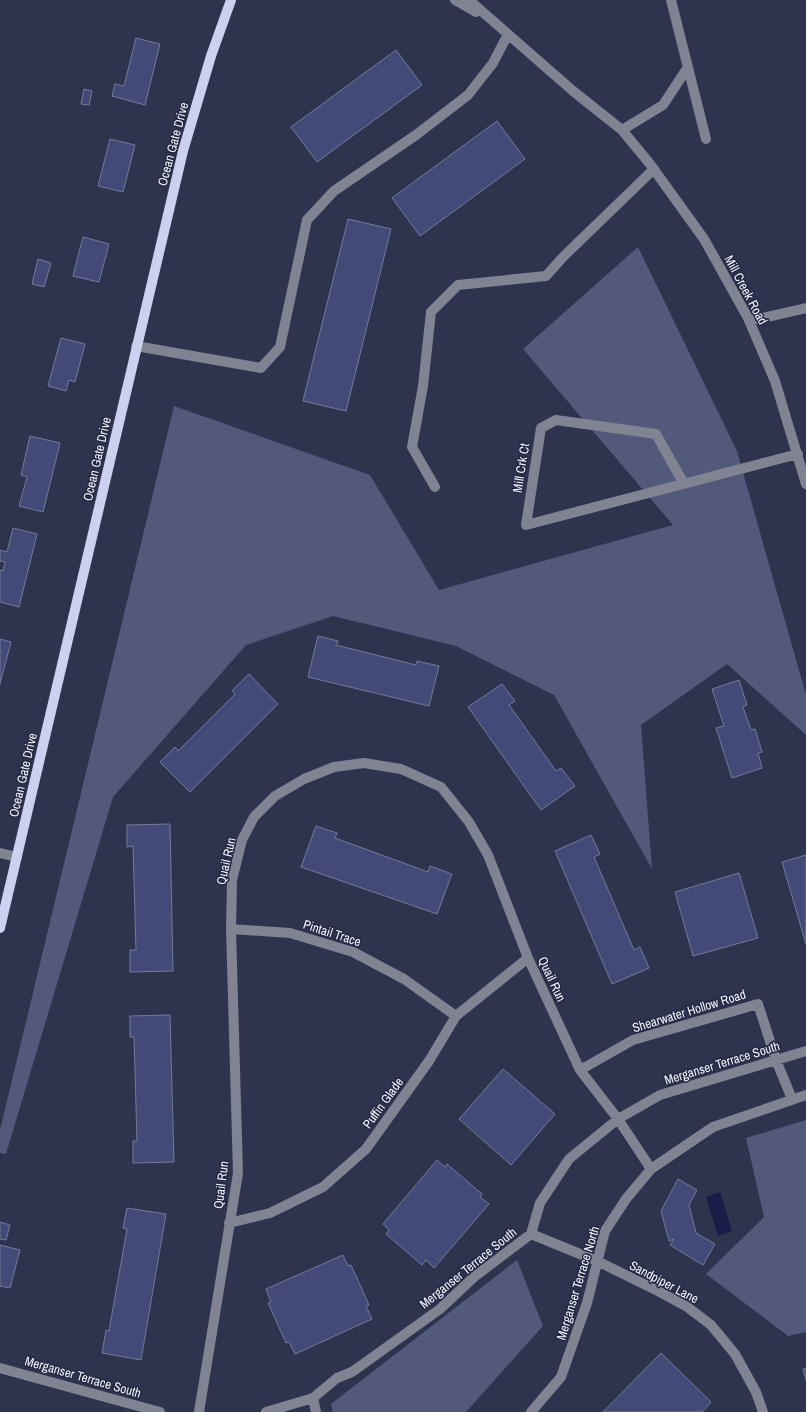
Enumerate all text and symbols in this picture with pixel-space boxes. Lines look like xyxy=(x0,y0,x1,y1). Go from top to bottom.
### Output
street label: Ocean Gate Drive xyxy=(154,100,192,188)
street label: Mill Creek Road xyxy=(721,252,771,328)
street label: Ocean Gate Drive xyxy=(79,415,115,503)
street label: Mill Crk Ct xyxy=(509,442,533,494)
street label: Ocean Gate Drive xyxy=(5,731,41,819)
street label: Quail Run xyxy=(212,836,240,886)
street label: Pintail Trace xyxy=(301,916,363,950)
street label: Quail Run xyxy=(534,954,570,1004)
street label: Shearwater Hollow Road xyxy=(630,986,748,1036)
street label: Merganser Terrace South xyxy=(662,1037,782,1089)
street label: Puffin Glade xyxy=(359,1074,407,1132)
street label: Quail Run xyxy=(210,1160,232,1210)
street label: Merganser Terrace South xyxy=(416,1224,520,1312)
street label: Merganser Terrace North xyxy=(553,1224,603,1342)
street label: Sandpiper Lane xyxy=(627,1257,702,1307)
street label: Merganser Terrace South xyxy=(23,1352,143,1402)

